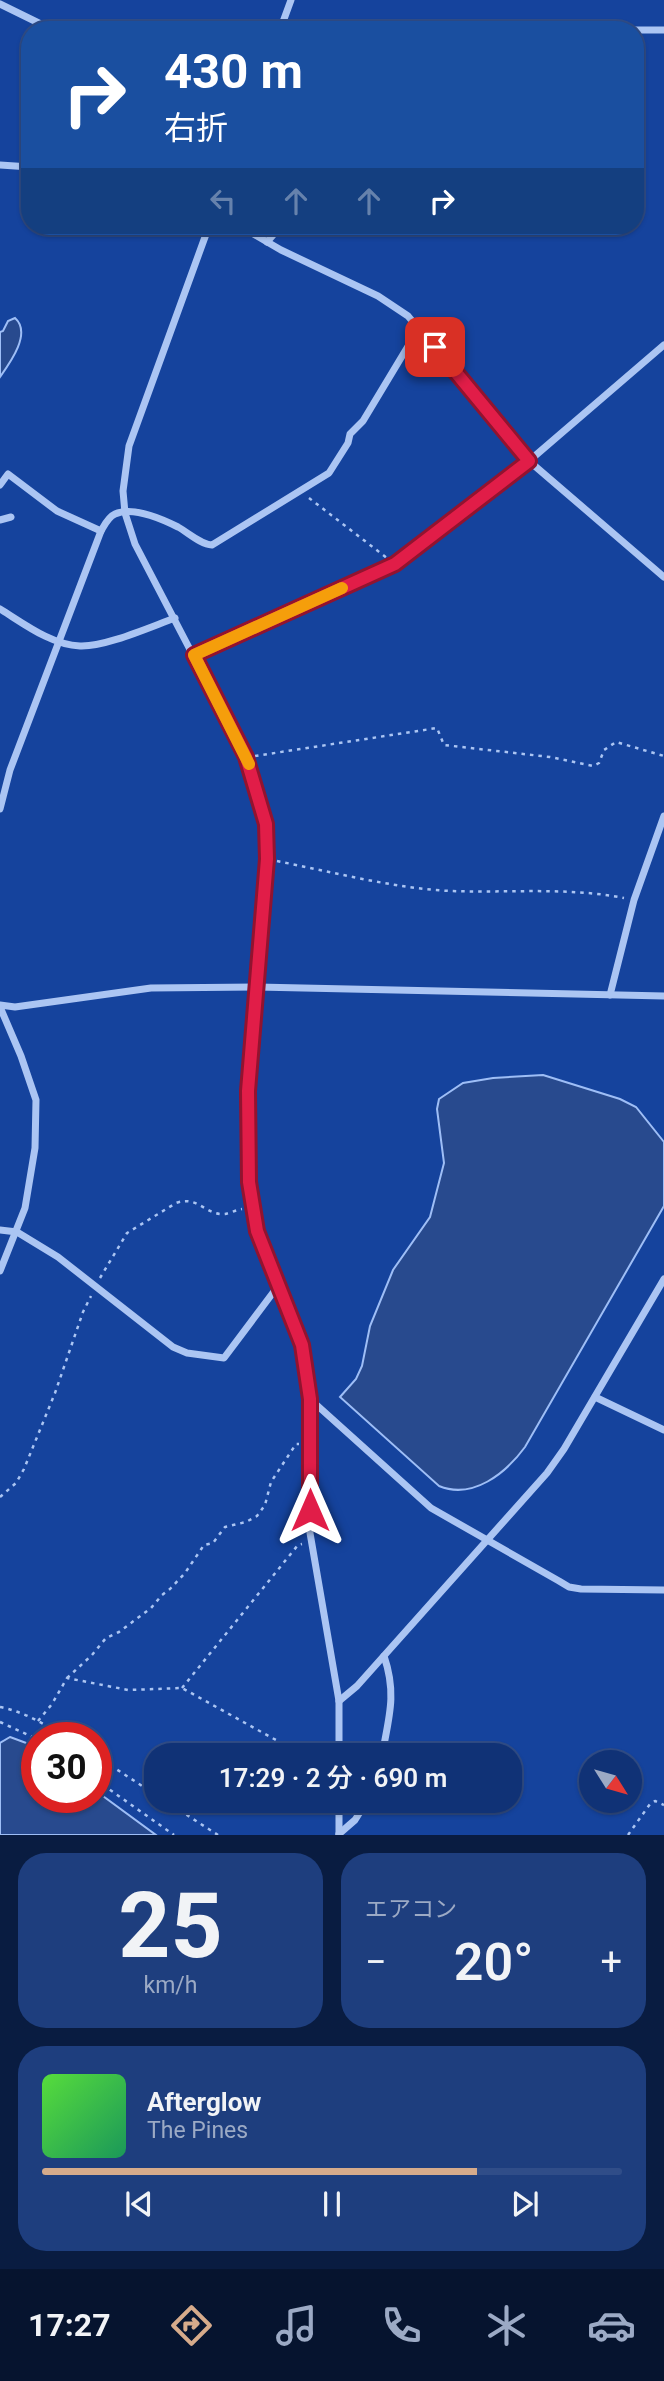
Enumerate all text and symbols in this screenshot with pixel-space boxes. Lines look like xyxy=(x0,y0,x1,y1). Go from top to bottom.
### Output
text: 430 m xyxy=(164,43,303,100)
icon: right xyxy=(49,49,140,140)
text: 右折 xyxy=(164,109,228,147)
icon: left xyxy=(204,182,242,220)
icon: ahead xyxy=(277,182,315,220)
icon: ahead xyxy=(350,182,388,220)
icon: right xyxy=(423,182,461,220)
pin xyxy=(405,317,465,377)
icon: arrive xyxy=(416,328,454,366)
position arrow xyxy=(273,1473,347,1547)
speed limit sign: 30 xyxy=(21,1722,112,1813)
north arrow xyxy=(579,1750,642,1813)
map controls xyxy=(579,1750,642,1813)
text: 17:29 · 2 分 · 690 m xyxy=(219,1763,447,1793)
text: 25 xyxy=(118,1873,223,1979)
text: エアコン xyxy=(365,1896,457,1923)
text: 20° xyxy=(454,1932,533,1993)
text: − xyxy=(365,1940,387,1984)
text: + xyxy=(600,1940,622,1984)
text: km/h xyxy=(144,1972,198,1999)
text: Afterglow xyxy=(147,2087,261,2117)
text: The Pines xyxy=(147,2117,248,2144)
icon: previous xyxy=(120,2185,158,2223)
icon: pause xyxy=(313,2185,351,2223)
icon: next xyxy=(506,2185,544,2223)
icon: directions xyxy=(167,2301,216,2350)
icon: music xyxy=(272,2301,321,2350)
icon: phone xyxy=(377,2301,426,2350)
icon: climate xyxy=(482,2301,531,2350)
icon: car xyxy=(587,2301,636,2350)
text: 17:27 xyxy=(28,2306,110,2344)

